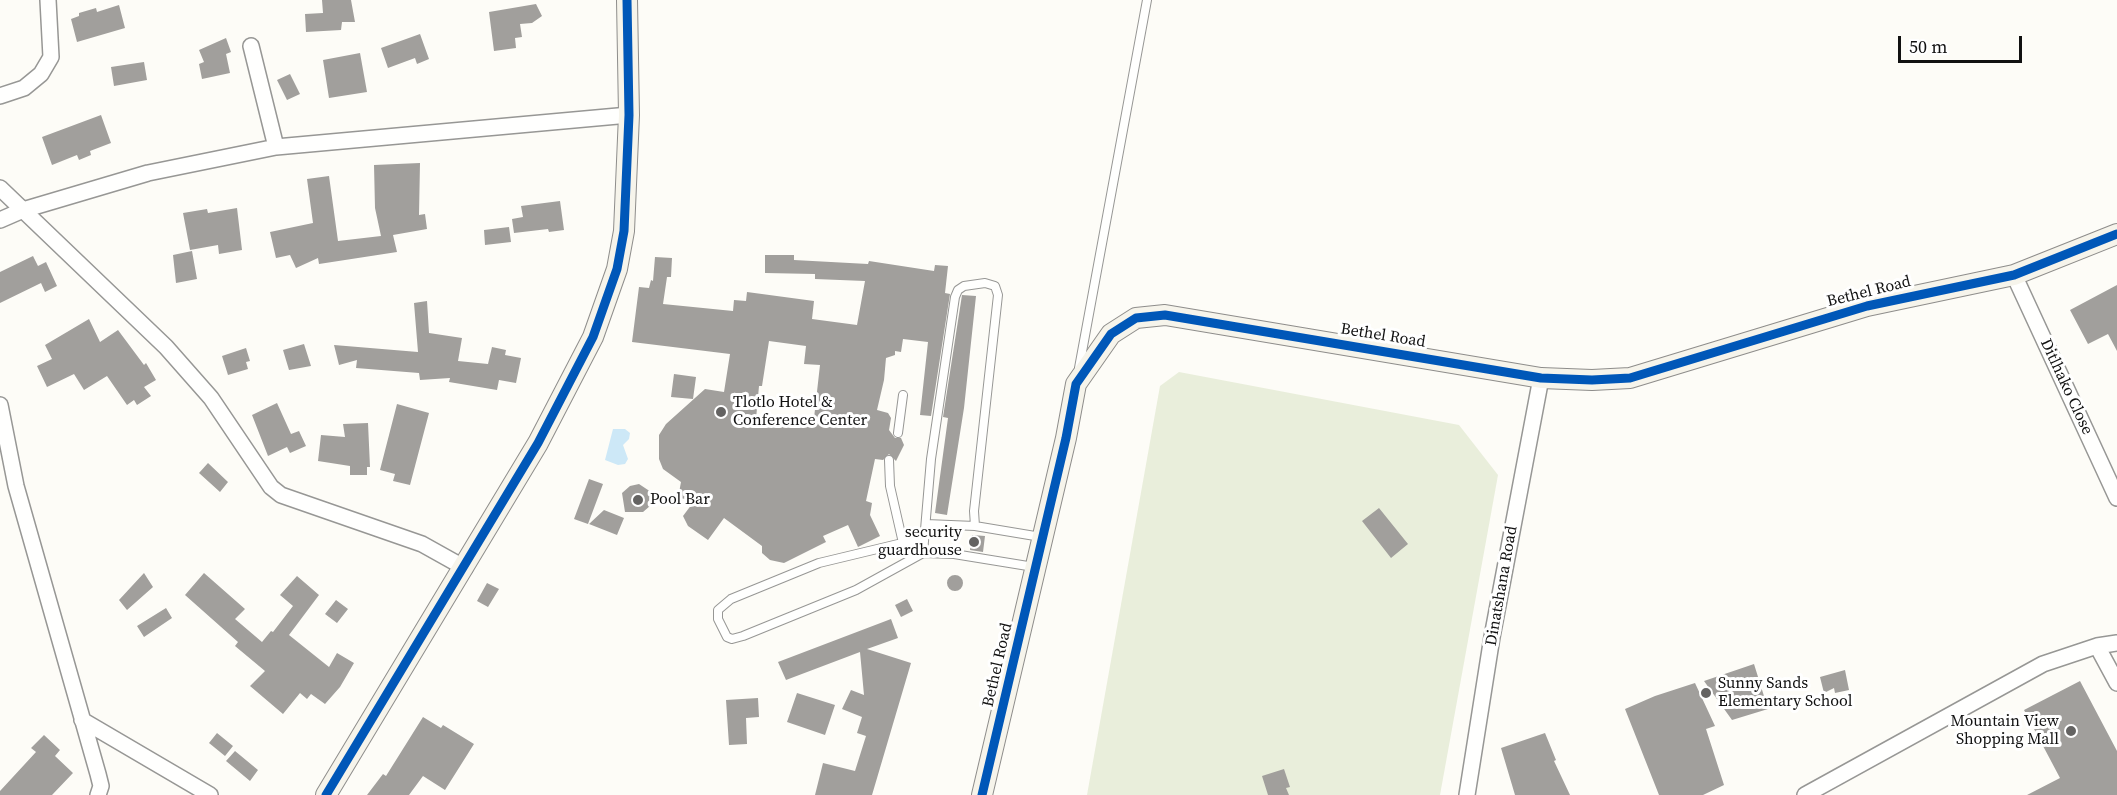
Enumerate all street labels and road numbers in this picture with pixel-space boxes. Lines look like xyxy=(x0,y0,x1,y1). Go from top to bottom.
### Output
street label: Bethel Road xyxy=(1825,272,1913,312)
street label: Bethel Road xyxy=(1339,320,1427,352)
street label: Ditlhako Close xyxy=(2035,336,2097,438)
street label: Dinatshana Road xyxy=(1482,525,1522,647)
street label: Bethel Road xyxy=(979,621,1017,709)

